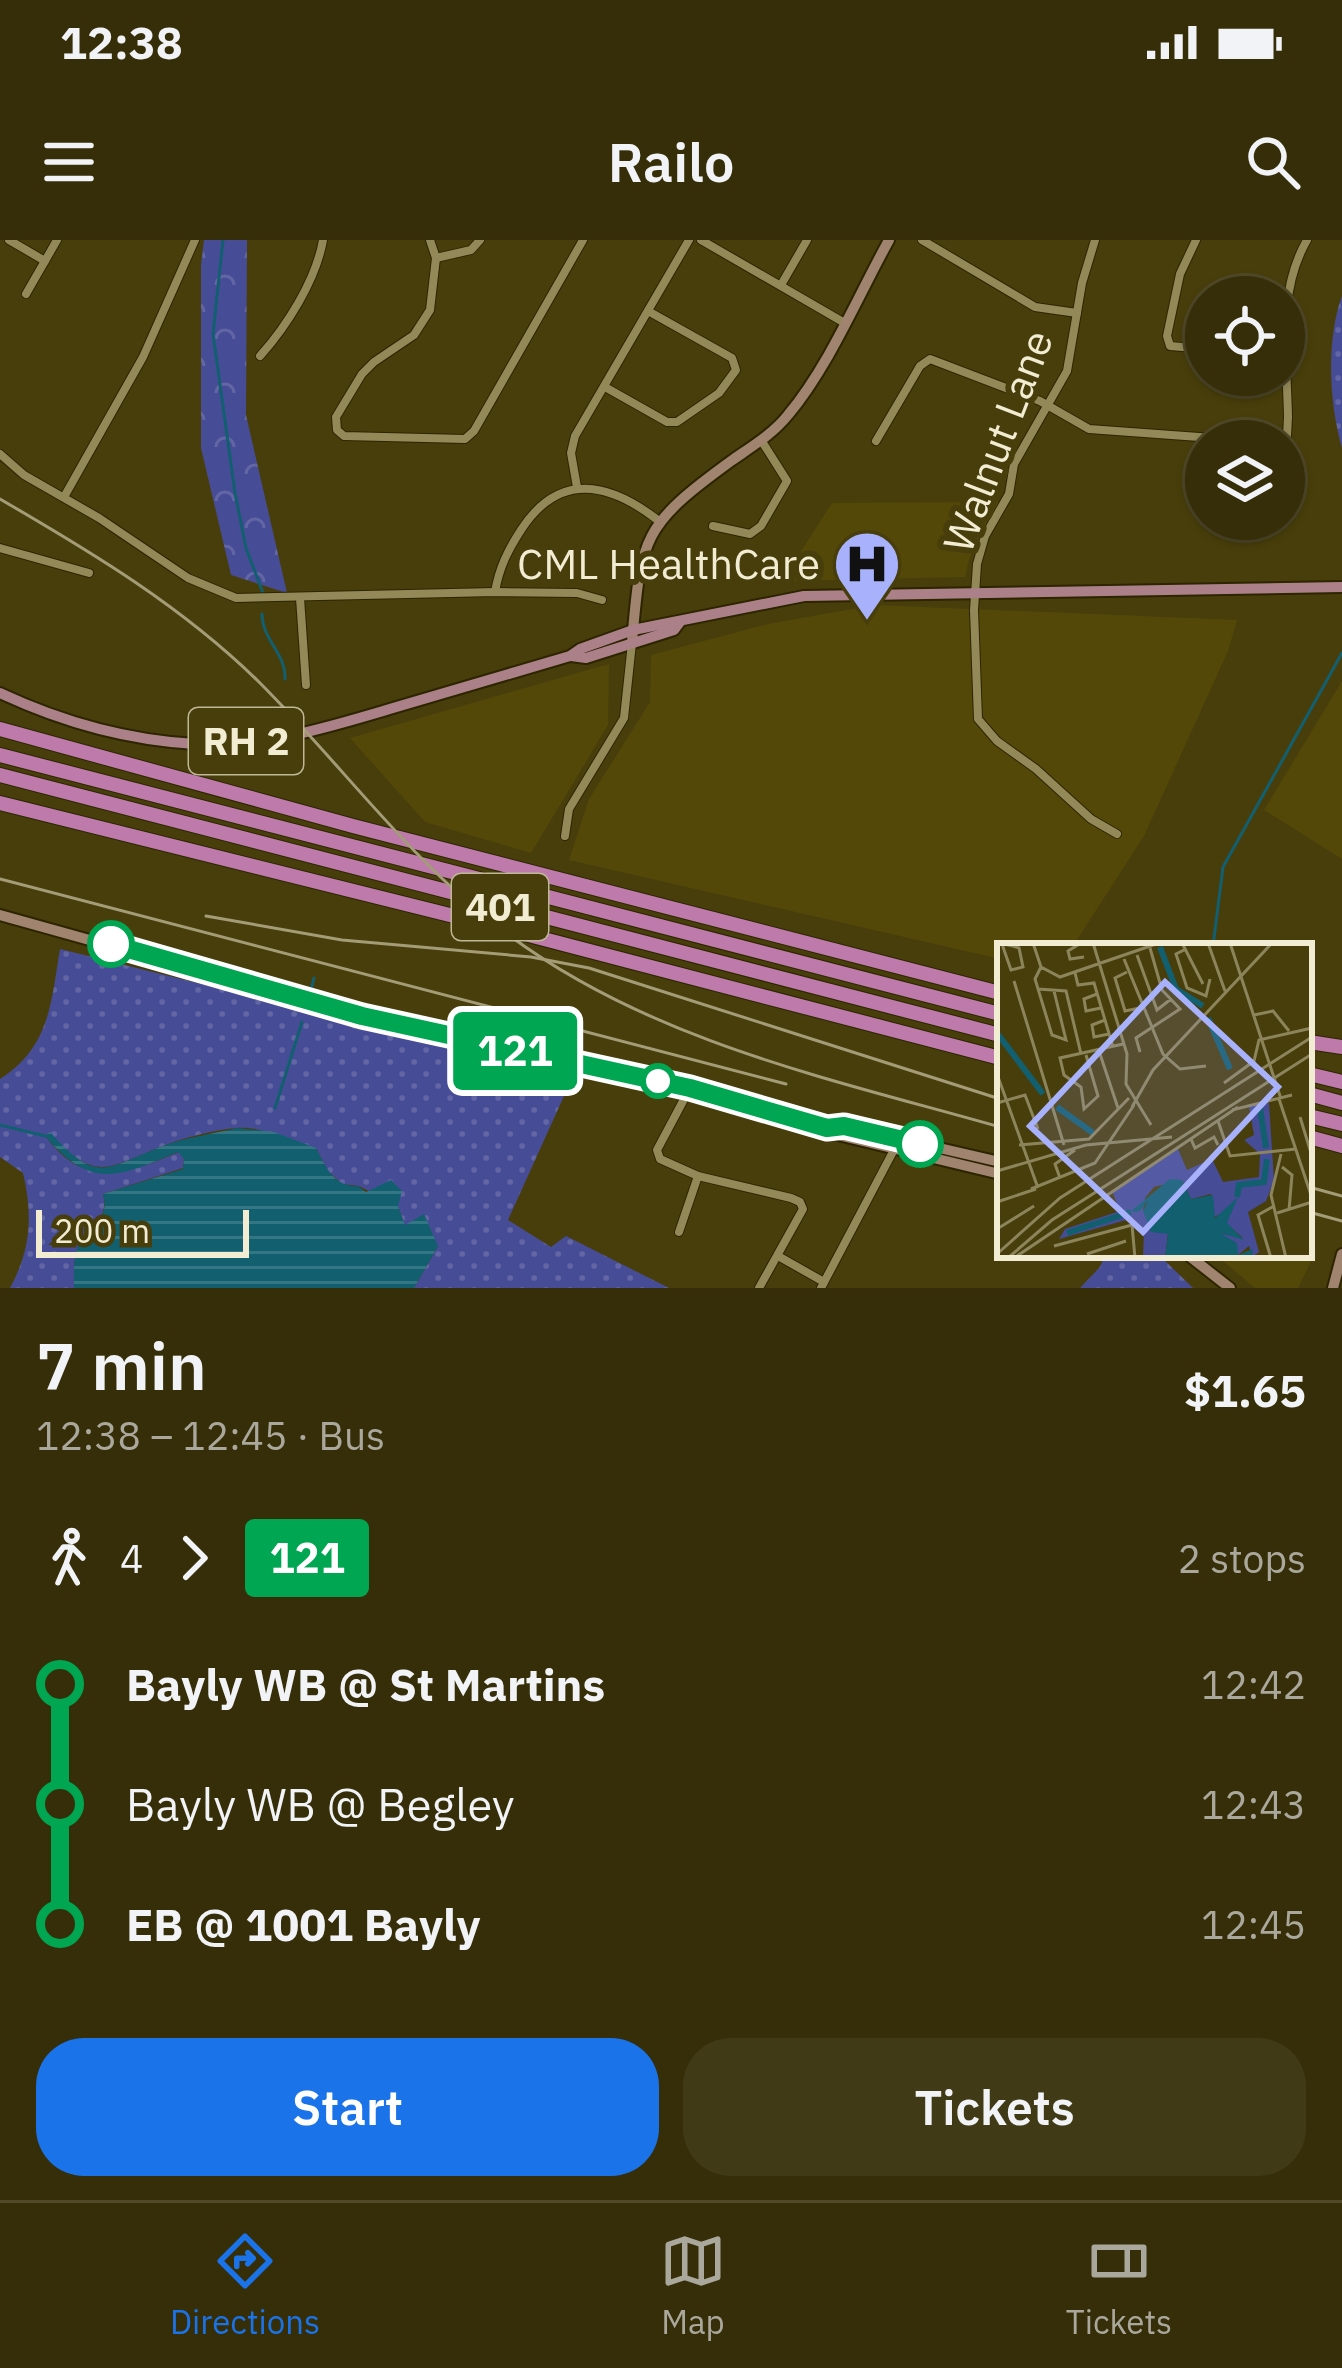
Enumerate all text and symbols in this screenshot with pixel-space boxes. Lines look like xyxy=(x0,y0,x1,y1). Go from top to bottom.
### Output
text: 12:38 xyxy=(60,13,183,71)
text: Railo xyxy=(608,127,734,197)
icon: menu xyxy=(36,129,102,195)
icon: search xyxy=(1240,129,1306,195)
map controls xyxy=(1185,276,1305,540)
button: locate xyxy=(1185,276,1305,396)
street label: Walnut Lane xyxy=(930,322,1065,560)
button: layers xyxy=(1185,420,1305,540)
hospital icon: CML HealthCare xyxy=(832,529,902,623)
place label: CML HealthCare xyxy=(517,536,820,591)
road number: RH 2 xyxy=(189,708,303,774)
road number: 401 xyxy=(452,874,548,940)
unlabelled marker xyxy=(89,922,133,966)
inset map xyxy=(997,943,1312,1258)
line badge: 121 xyxy=(446,1012,584,1090)
text: 121 xyxy=(477,1023,553,1078)
unlabelled marker xyxy=(642,1065,674,1097)
unlabelled marker xyxy=(898,1122,942,1166)
scale bar xyxy=(36,1204,249,1257)
text: 200 m xyxy=(54,1209,150,1252)
text: 7 min xyxy=(36,1322,207,1408)
text: $1.65 xyxy=(1184,1361,1306,1419)
text: 12:38 – 12:45 · Bus xyxy=(36,1410,385,1461)
icon: walk xyxy=(36,1525,102,1591)
icon: forward xyxy=(161,1525,227,1591)
text: 121 xyxy=(269,1530,345,1585)
text: 4 xyxy=(120,1533,143,1584)
text: 2 stops xyxy=(1178,1533,1306,1584)
text: Bayly WB @ St Martins xyxy=(126,1655,605,1713)
text: 12:42 xyxy=(1201,1659,1306,1710)
text: Bayly WB @ Begley xyxy=(126,1775,514,1833)
text: 12:43 xyxy=(1201,1779,1306,1830)
text: EB @ 1001 Bayly xyxy=(126,1895,480,1953)
text: 12:45 xyxy=(1201,1899,1306,1950)
button: Start xyxy=(36,2038,659,2176)
button: Tickets xyxy=(683,2038,1306,2176)
tab: Directions xyxy=(170,2228,320,2343)
tab: Map xyxy=(660,2228,726,2343)
tab: Tickets xyxy=(1066,2228,1172,2343)

